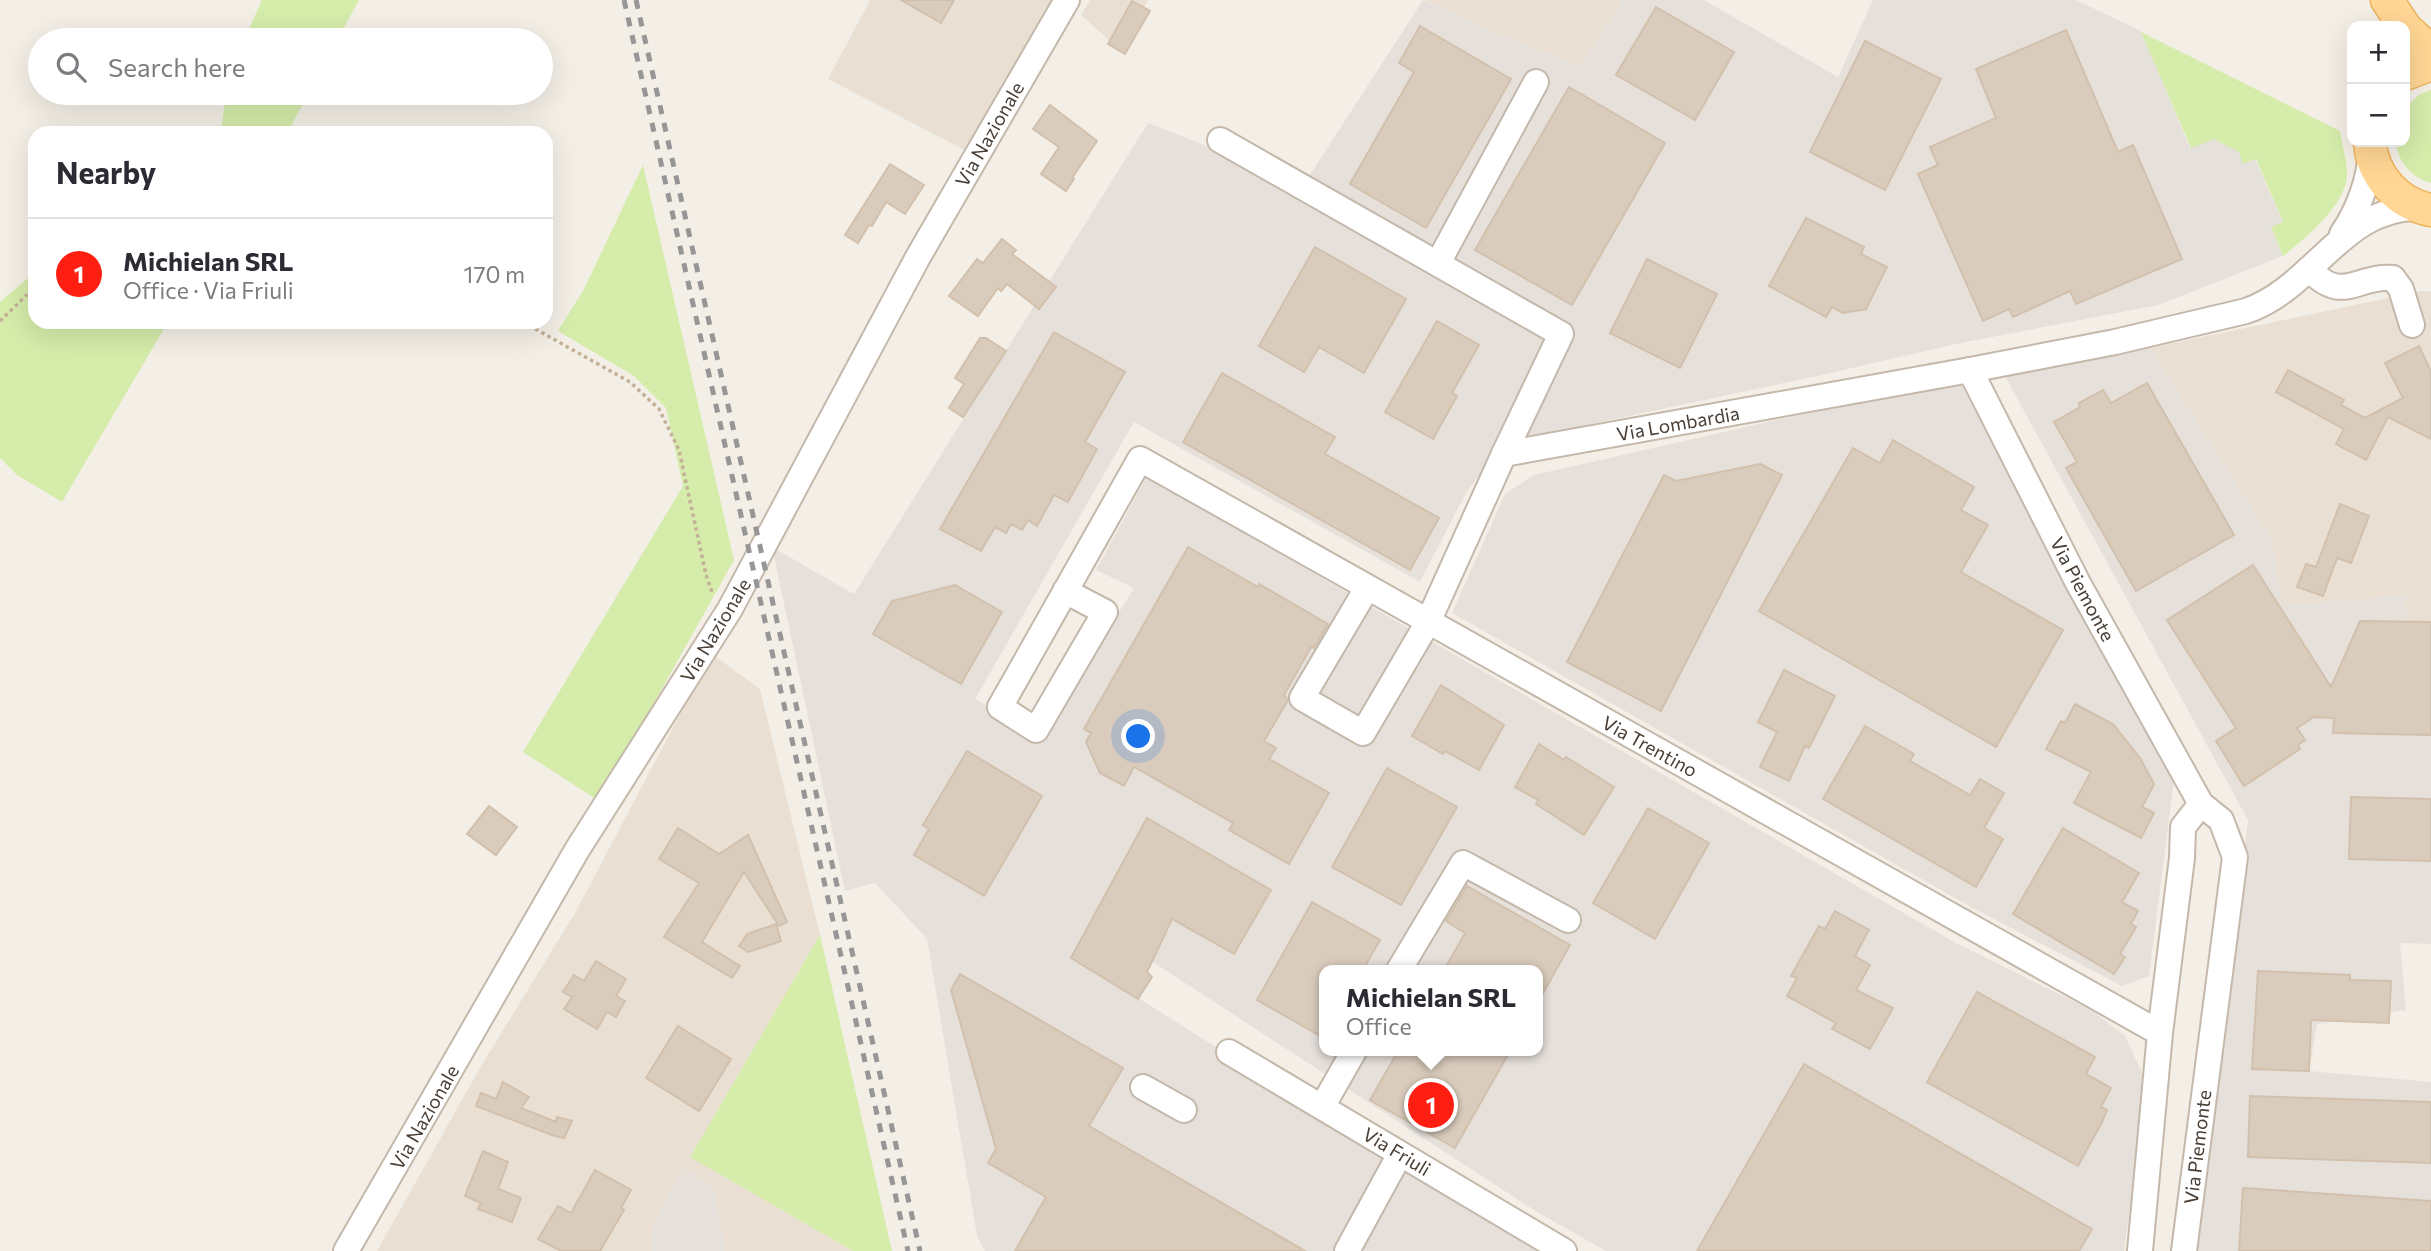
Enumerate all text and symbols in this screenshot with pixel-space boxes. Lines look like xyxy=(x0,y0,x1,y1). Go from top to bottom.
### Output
map controls xyxy=(2347,21,2410,147)
button: + xyxy=(2347,21,2410,84)
search box xyxy=(28,28,553,105)
icon: search xyxy=(52,48,90,86)
text: Search here xyxy=(108,51,246,82)
street label: Via Nazionale xyxy=(950,78,1028,190)
button: − xyxy=(2347,84,2410,147)
text: Nearby xyxy=(56,153,156,190)
text: Michielan SRL xyxy=(123,245,293,276)
text: 1 xyxy=(74,260,84,288)
text: 170 m xyxy=(464,260,525,288)
text: Office · Via Friuli xyxy=(123,276,294,304)
street label: Via Lombardia xyxy=(1615,401,1741,445)
street label: Via Piemonte xyxy=(2046,533,2120,645)
street label: Via Nazionale xyxy=(675,574,755,686)
street label: Via Trentino xyxy=(1598,710,1702,782)
your location xyxy=(1121,719,1155,753)
popup xyxy=(1319,965,1543,1056)
text: Michielan SRL xyxy=(1346,981,1516,1012)
text: Office xyxy=(1346,1012,1412,1040)
street label: Via Nazionale xyxy=(385,1061,463,1173)
pin: 1 xyxy=(1408,1079,1454,1131)
street label: Via Piemonte xyxy=(2179,1089,2215,1205)
street label: Via Friuli xyxy=(1359,1122,1435,1180)

